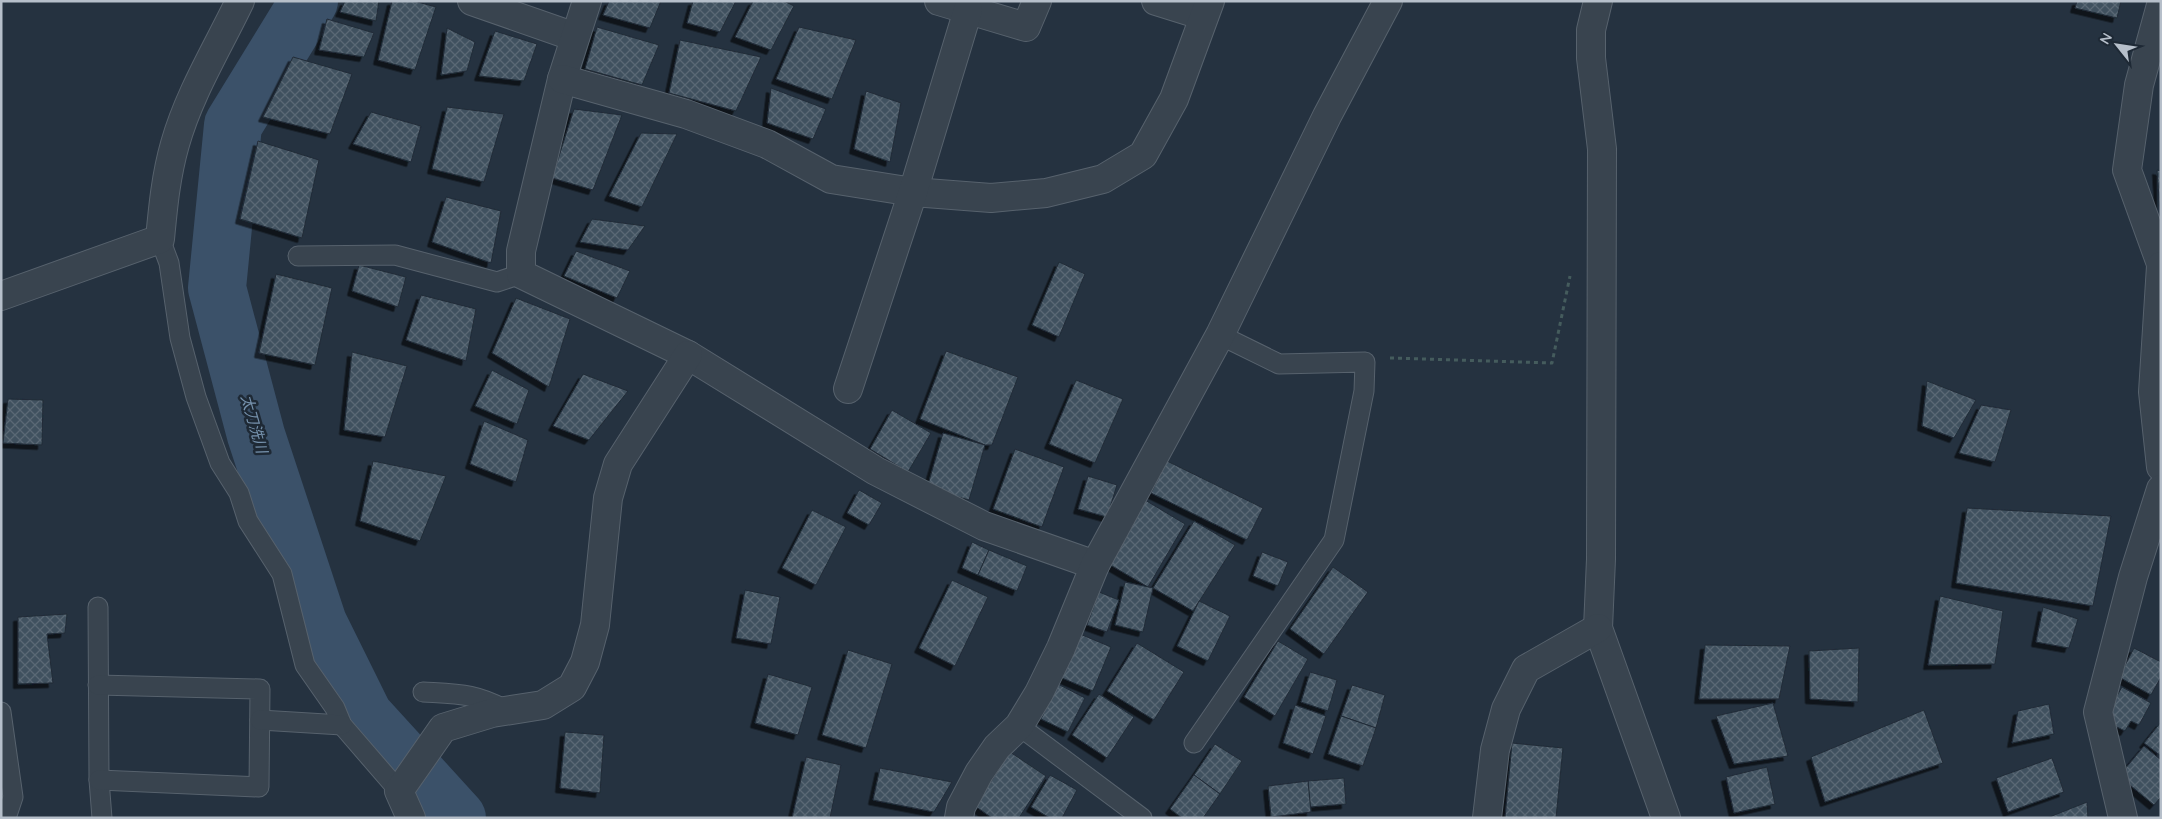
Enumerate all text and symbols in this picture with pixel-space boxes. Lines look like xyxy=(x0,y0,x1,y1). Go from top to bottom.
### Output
north arrow xyxy=(2092,20,2142,70)
text: N xyxy=(2095,30,2116,47)
water label: 太刀洗川 xyxy=(237,392,272,457)

